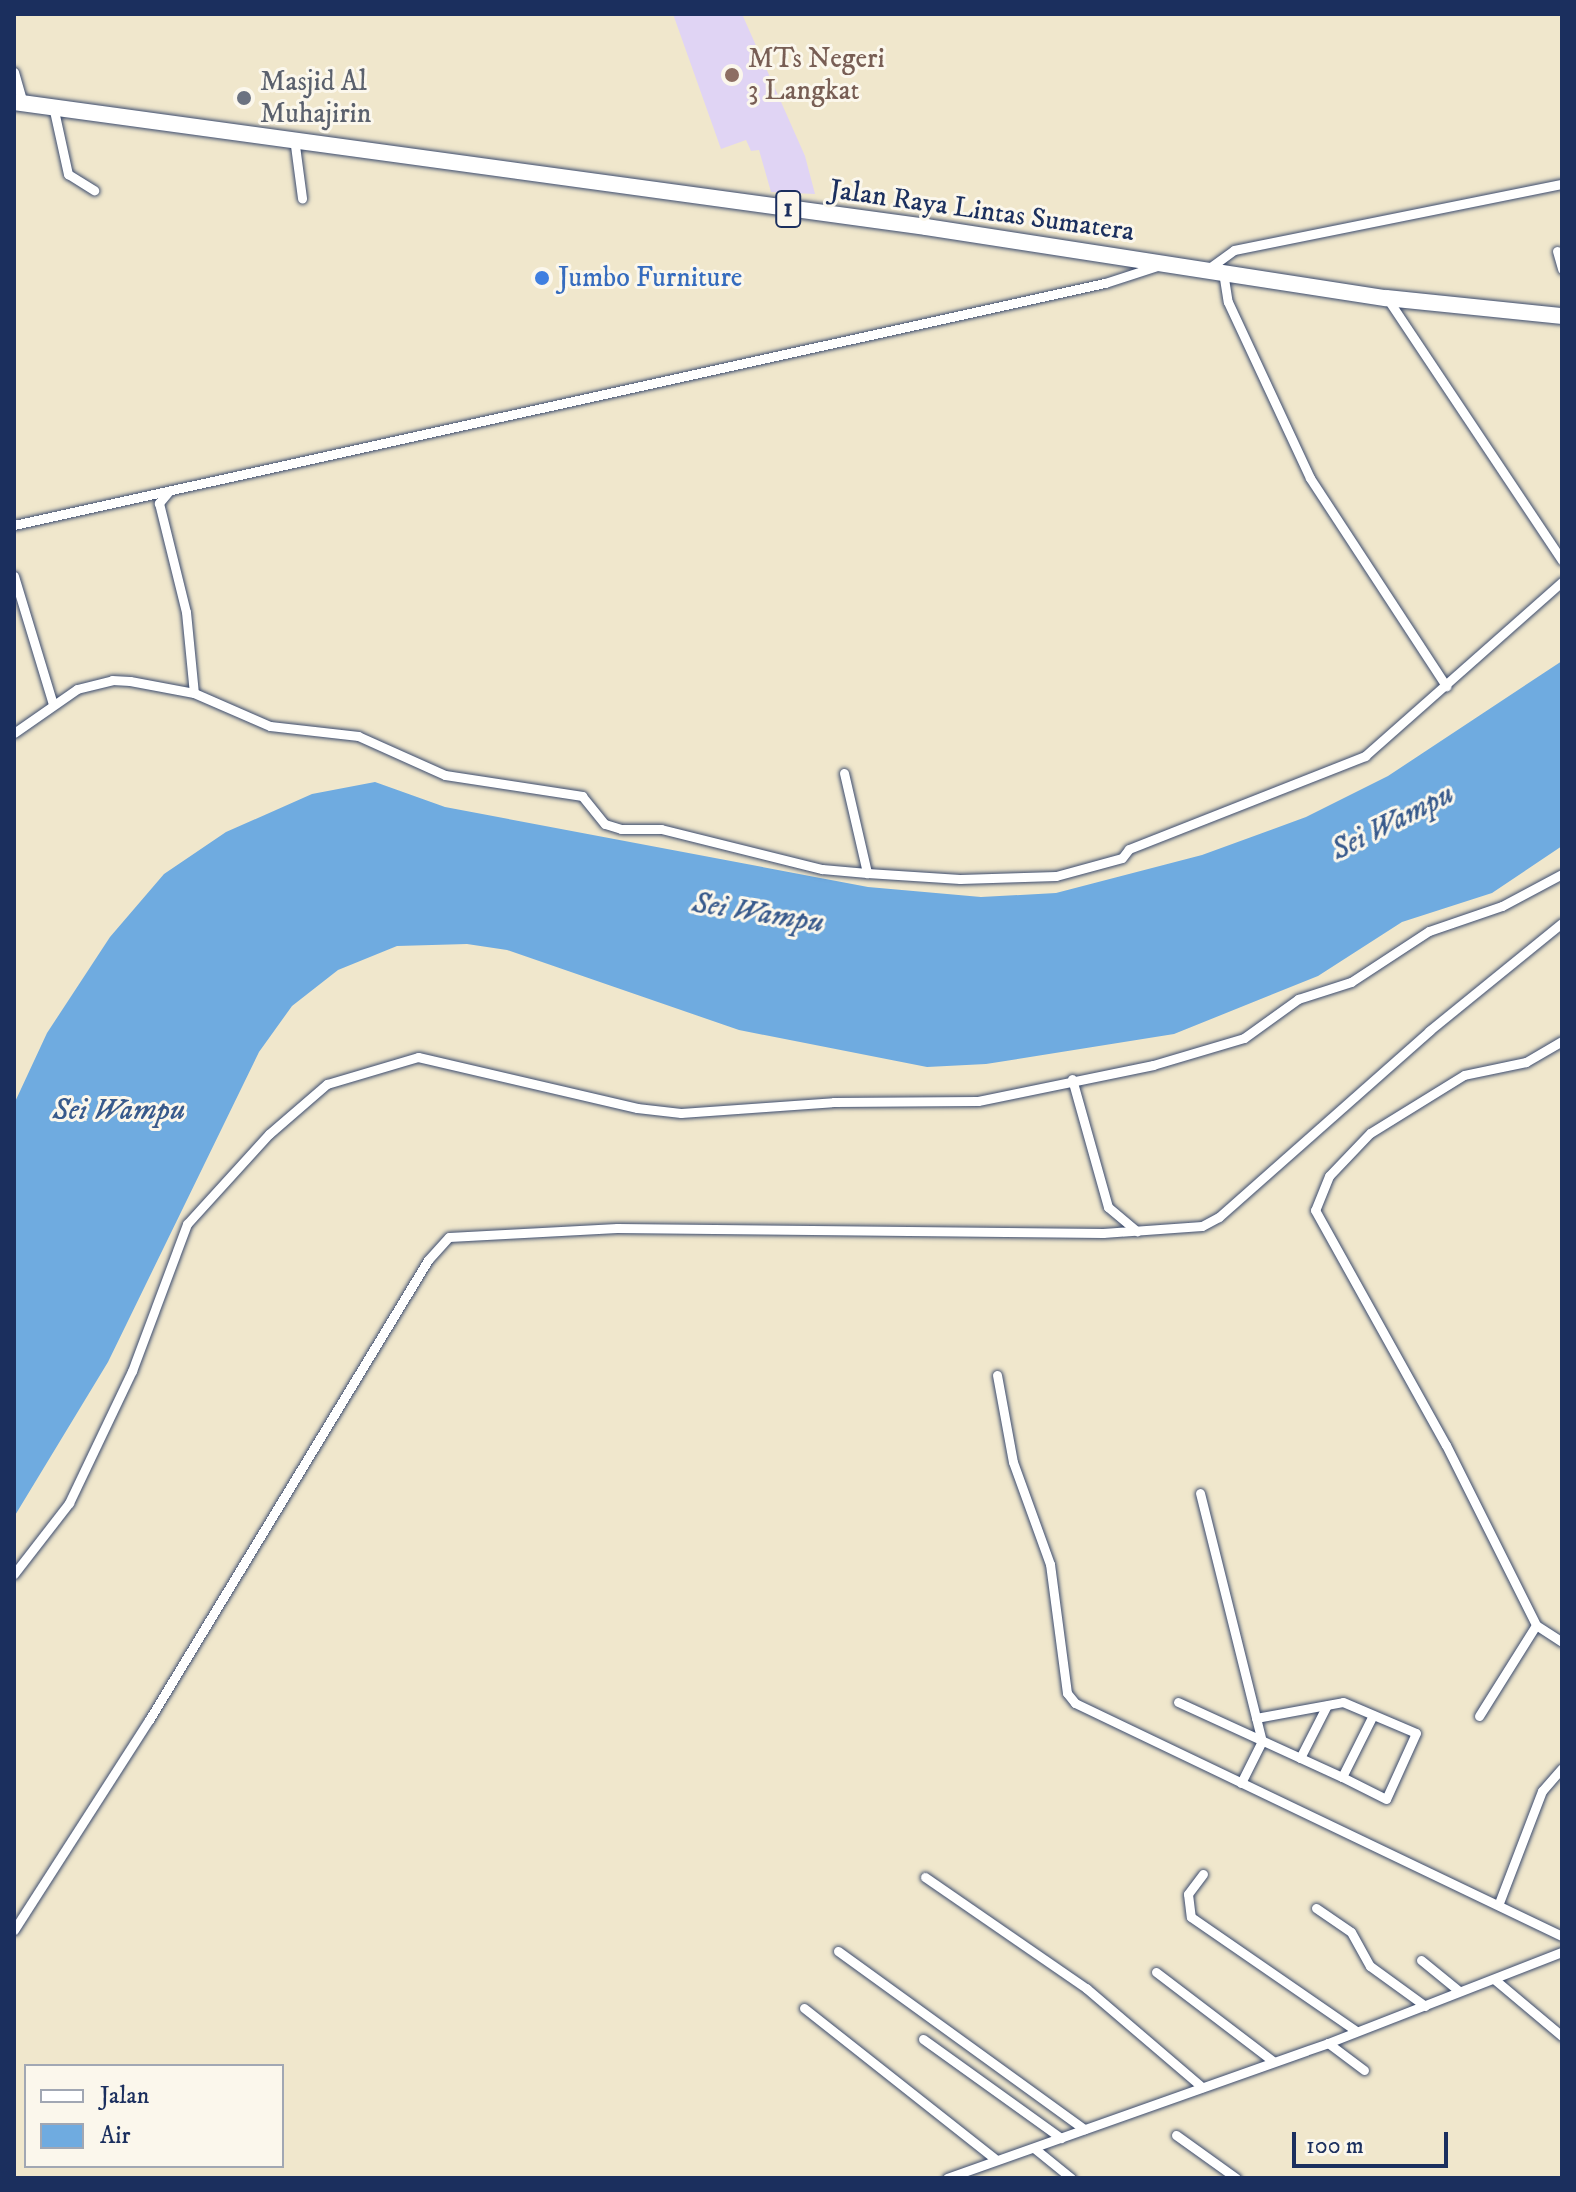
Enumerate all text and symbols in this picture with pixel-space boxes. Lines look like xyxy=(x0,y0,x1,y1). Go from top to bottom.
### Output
place label: MTs Negeri 3 Langkat xyxy=(748,42,885,108)
place label: Masjid Al Muhajirin xyxy=(260,65,371,131)
marker: MTs Negeri 3 Langkat xyxy=(723,66,741,84)
marker: Masjid Al Muhajirin xyxy=(235,89,253,107)
street label: Jalan Raya Lintas Sumatera xyxy=(828,173,1136,249)
road number: 1 xyxy=(774,187,802,231)
place label: Jumbo Furniture xyxy=(558,261,742,295)
marker: Jumbo Furniture xyxy=(533,269,551,287)
water label: Sei Wampu xyxy=(1326,777,1460,869)
water label: Sei Wampu xyxy=(690,886,826,942)
water label: Sei Wampu xyxy=(53,1093,185,1129)
legend xyxy=(24,2064,284,2168)
text: Jalan xyxy=(100,2081,149,2111)
scale bar xyxy=(1296,2116,1452,2166)
text: Air xyxy=(100,2121,130,2151)
text: 100 m xyxy=(1306,2131,1364,2161)

